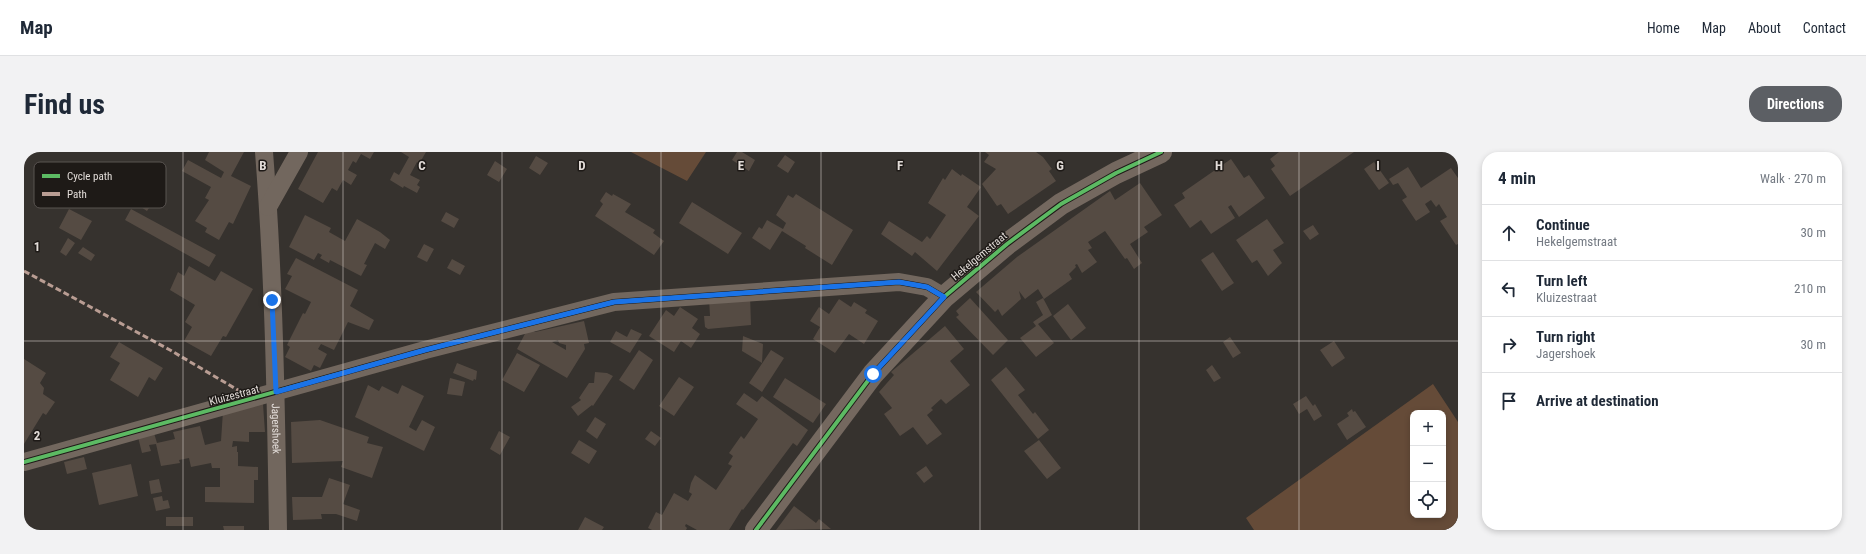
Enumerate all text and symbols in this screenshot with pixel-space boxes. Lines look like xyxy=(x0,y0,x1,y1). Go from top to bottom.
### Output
text: Map xyxy=(20,16,53,39)
text: Home xyxy=(1647,20,1680,36)
text: Map xyxy=(1702,20,1726,36)
text: About xyxy=(1748,20,1781,36)
text: Contact xyxy=(1803,20,1846,36)
button: Directions xyxy=(1749,86,1842,122)
text: Find us xyxy=(24,88,105,121)
text: B xyxy=(259,158,267,173)
text: C xyxy=(418,158,426,173)
text: D xyxy=(578,158,586,173)
text: E xyxy=(738,158,745,173)
text: F xyxy=(897,158,903,173)
text: G xyxy=(1056,158,1064,173)
text: H xyxy=(1215,158,1223,173)
text: I xyxy=(1376,158,1380,173)
legend xyxy=(34,162,166,208)
text: 4 min xyxy=(1498,168,1536,188)
text: Cycle path xyxy=(67,170,112,183)
text: Walk · 270 m xyxy=(1760,171,1826,186)
text: Path xyxy=(67,188,87,201)
text: Continue xyxy=(1536,216,1590,234)
icon: ahead xyxy=(1498,222,1520,244)
text: 30 m xyxy=(1800,225,1826,240)
street label: Hekelgemstraat xyxy=(949,229,1010,283)
text: Hekelgemstraat xyxy=(1536,234,1617,249)
text: 1 xyxy=(34,239,40,254)
text: Turn left xyxy=(1536,272,1587,290)
icon: left xyxy=(1498,278,1520,300)
text: 210 m xyxy=(1794,281,1826,296)
text: Kluizestraat xyxy=(1536,290,1597,305)
route end xyxy=(263,291,281,309)
text: Turn right xyxy=(1536,328,1595,346)
icon: right xyxy=(1498,334,1520,356)
text: 30 m xyxy=(1800,337,1826,352)
text: Jagershoek xyxy=(1536,346,1596,361)
route start xyxy=(864,365,882,383)
street label: Kluizestraat xyxy=(208,383,261,408)
icon: arrive xyxy=(1498,390,1520,412)
text: Arrive at destination xyxy=(1536,392,1659,410)
street label: Jagershoek xyxy=(269,403,283,454)
map controls xyxy=(1410,410,1446,518)
button: + xyxy=(1410,410,1446,446)
text: 2 xyxy=(34,428,41,443)
button: − xyxy=(1410,446,1446,482)
button: locate xyxy=(1410,482,1446,518)

